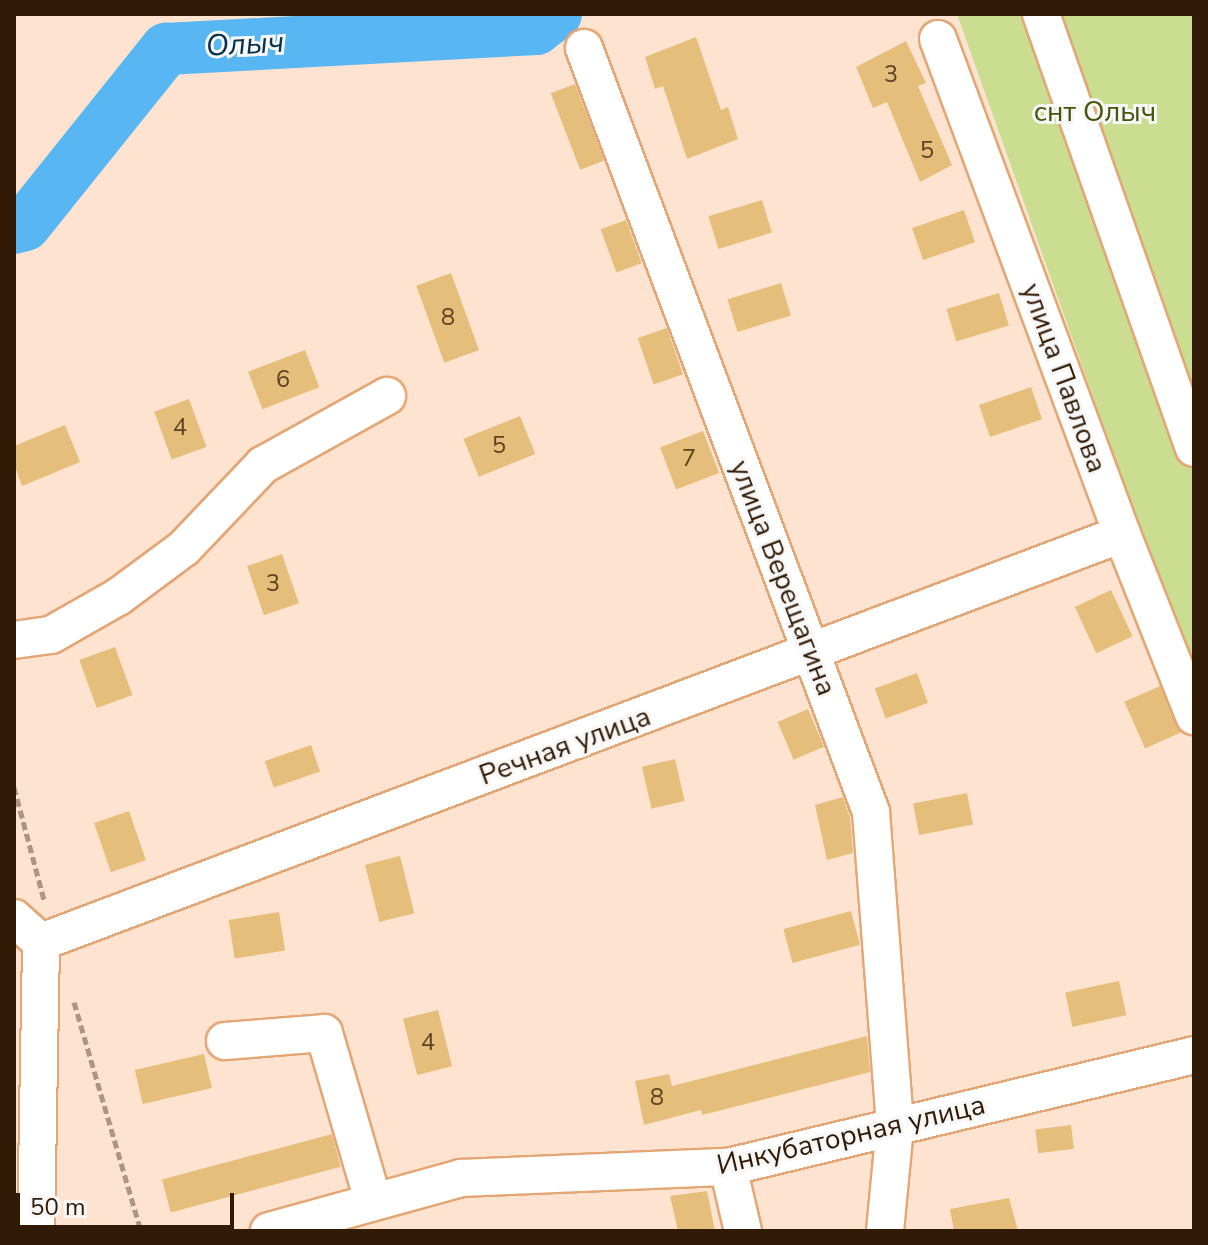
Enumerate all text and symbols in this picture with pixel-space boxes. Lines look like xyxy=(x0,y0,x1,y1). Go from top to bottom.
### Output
water label: Олыч xyxy=(205,25,285,65)
house number: 3 xyxy=(884,61,898,89)
park label: снт Олыч xyxy=(1034,95,1156,129)
house number: 5 xyxy=(920,137,934,165)
street label: улица Павлова xyxy=(1014,279,1114,477)
house number: 8 xyxy=(441,304,455,332)
house number: 6 xyxy=(276,366,290,394)
house number: 4 xyxy=(173,414,187,442)
house number: 5 xyxy=(492,432,506,460)
house number: 7 xyxy=(682,445,696,473)
street label: улица Верещагина xyxy=(723,456,843,700)
house number: 3 xyxy=(266,570,280,598)
street label: Речная улица xyxy=(475,699,655,793)
house number: 4 xyxy=(421,1029,435,1057)
house number: 8 xyxy=(650,1084,664,1112)
street label: Инкубаторная улица xyxy=(714,1088,988,1182)
scale bar xyxy=(20,1177,238,1227)
text: 50 m xyxy=(30,1191,86,1223)

